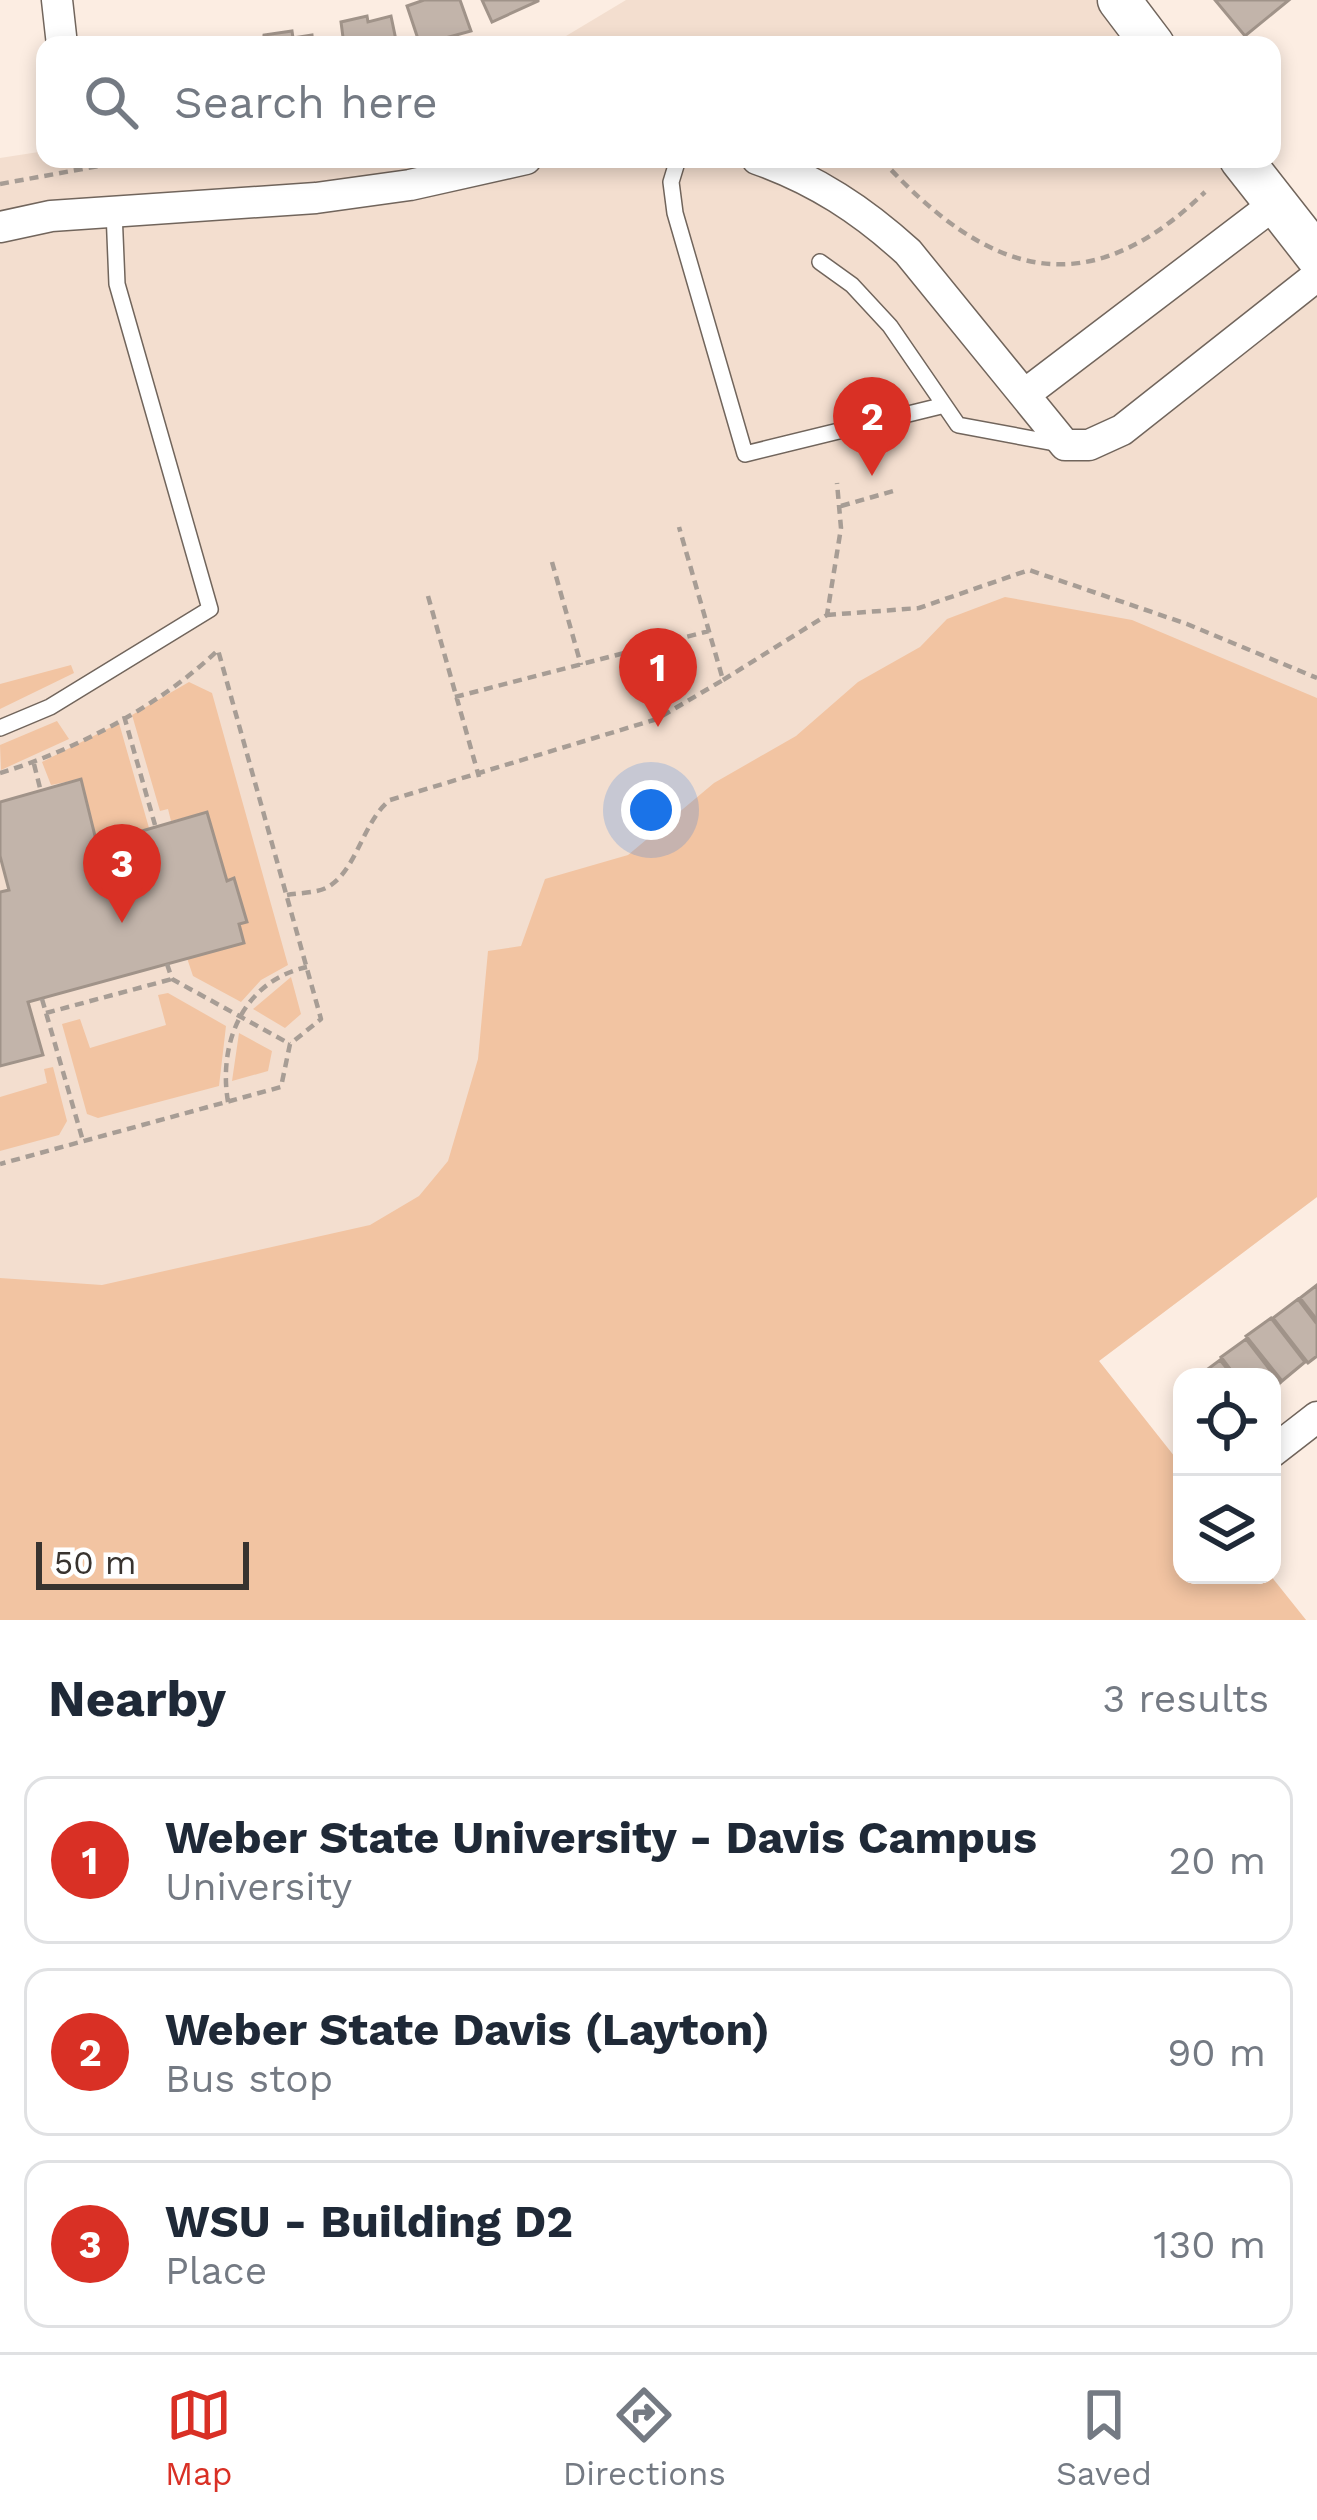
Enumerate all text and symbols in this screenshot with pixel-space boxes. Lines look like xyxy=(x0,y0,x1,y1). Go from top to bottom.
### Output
search box xyxy=(36,36,1281,168)
icon: search xyxy=(78,69,144,135)
text: Search here xyxy=(174,76,438,129)
pin: 2 xyxy=(833,377,911,476)
pin: 1 xyxy=(619,628,697,727)
your location xyxy=(621,780,681,840)
pin: 3 xyxy=(83,824,161,923)
map controls xyxy=(1173,1368,1281,1584)
button: locate xyxy=(1173,1368,1281,1476)
button: layers xyxy=(1173,1476,1281,1584)
scale bar xyxy=(36,1536,249,1589)
text: 50 m xyxy=(54,1543,136,1582)
text: Nearby xyxy=(48,1669,226,1728)
text: 3 results xyxy=(1103,1676,1269,1721)
text: Weber State University - Davis Campus xyxy=(165,1811,1037,1864)
text: 1 xyxy=(82,1838,98,1883)
text: 20 m xyxy=(1169,1838,1266,1883)
text: University xyxy=(165,1864,352,1909)
text: Weber State Davis (Layton) xyxy=(165,2003,770,2056)
text: 2 xyxy=(78,2030,102,2075)
text: 90 m xyxy=(1167,2030,1266,2075)
text: Bus stop xyxy=(165,2056,333,2101)
text: WSU - Building D2 xyxy=(165,2195,573,2248)
text: 3 xyxy=(78,2222,102,2267)
text: 130 m xyxy=(1153,2222,1266,2267)
text: Place xyxy=(165,2248,267,2293)
tab: Map xyxy=(165,2382,232,2493)
tab: Directions xyxy=(563,2382,726,2493)
tab: Saved xyxy=(1056,2382,1152,2493)

